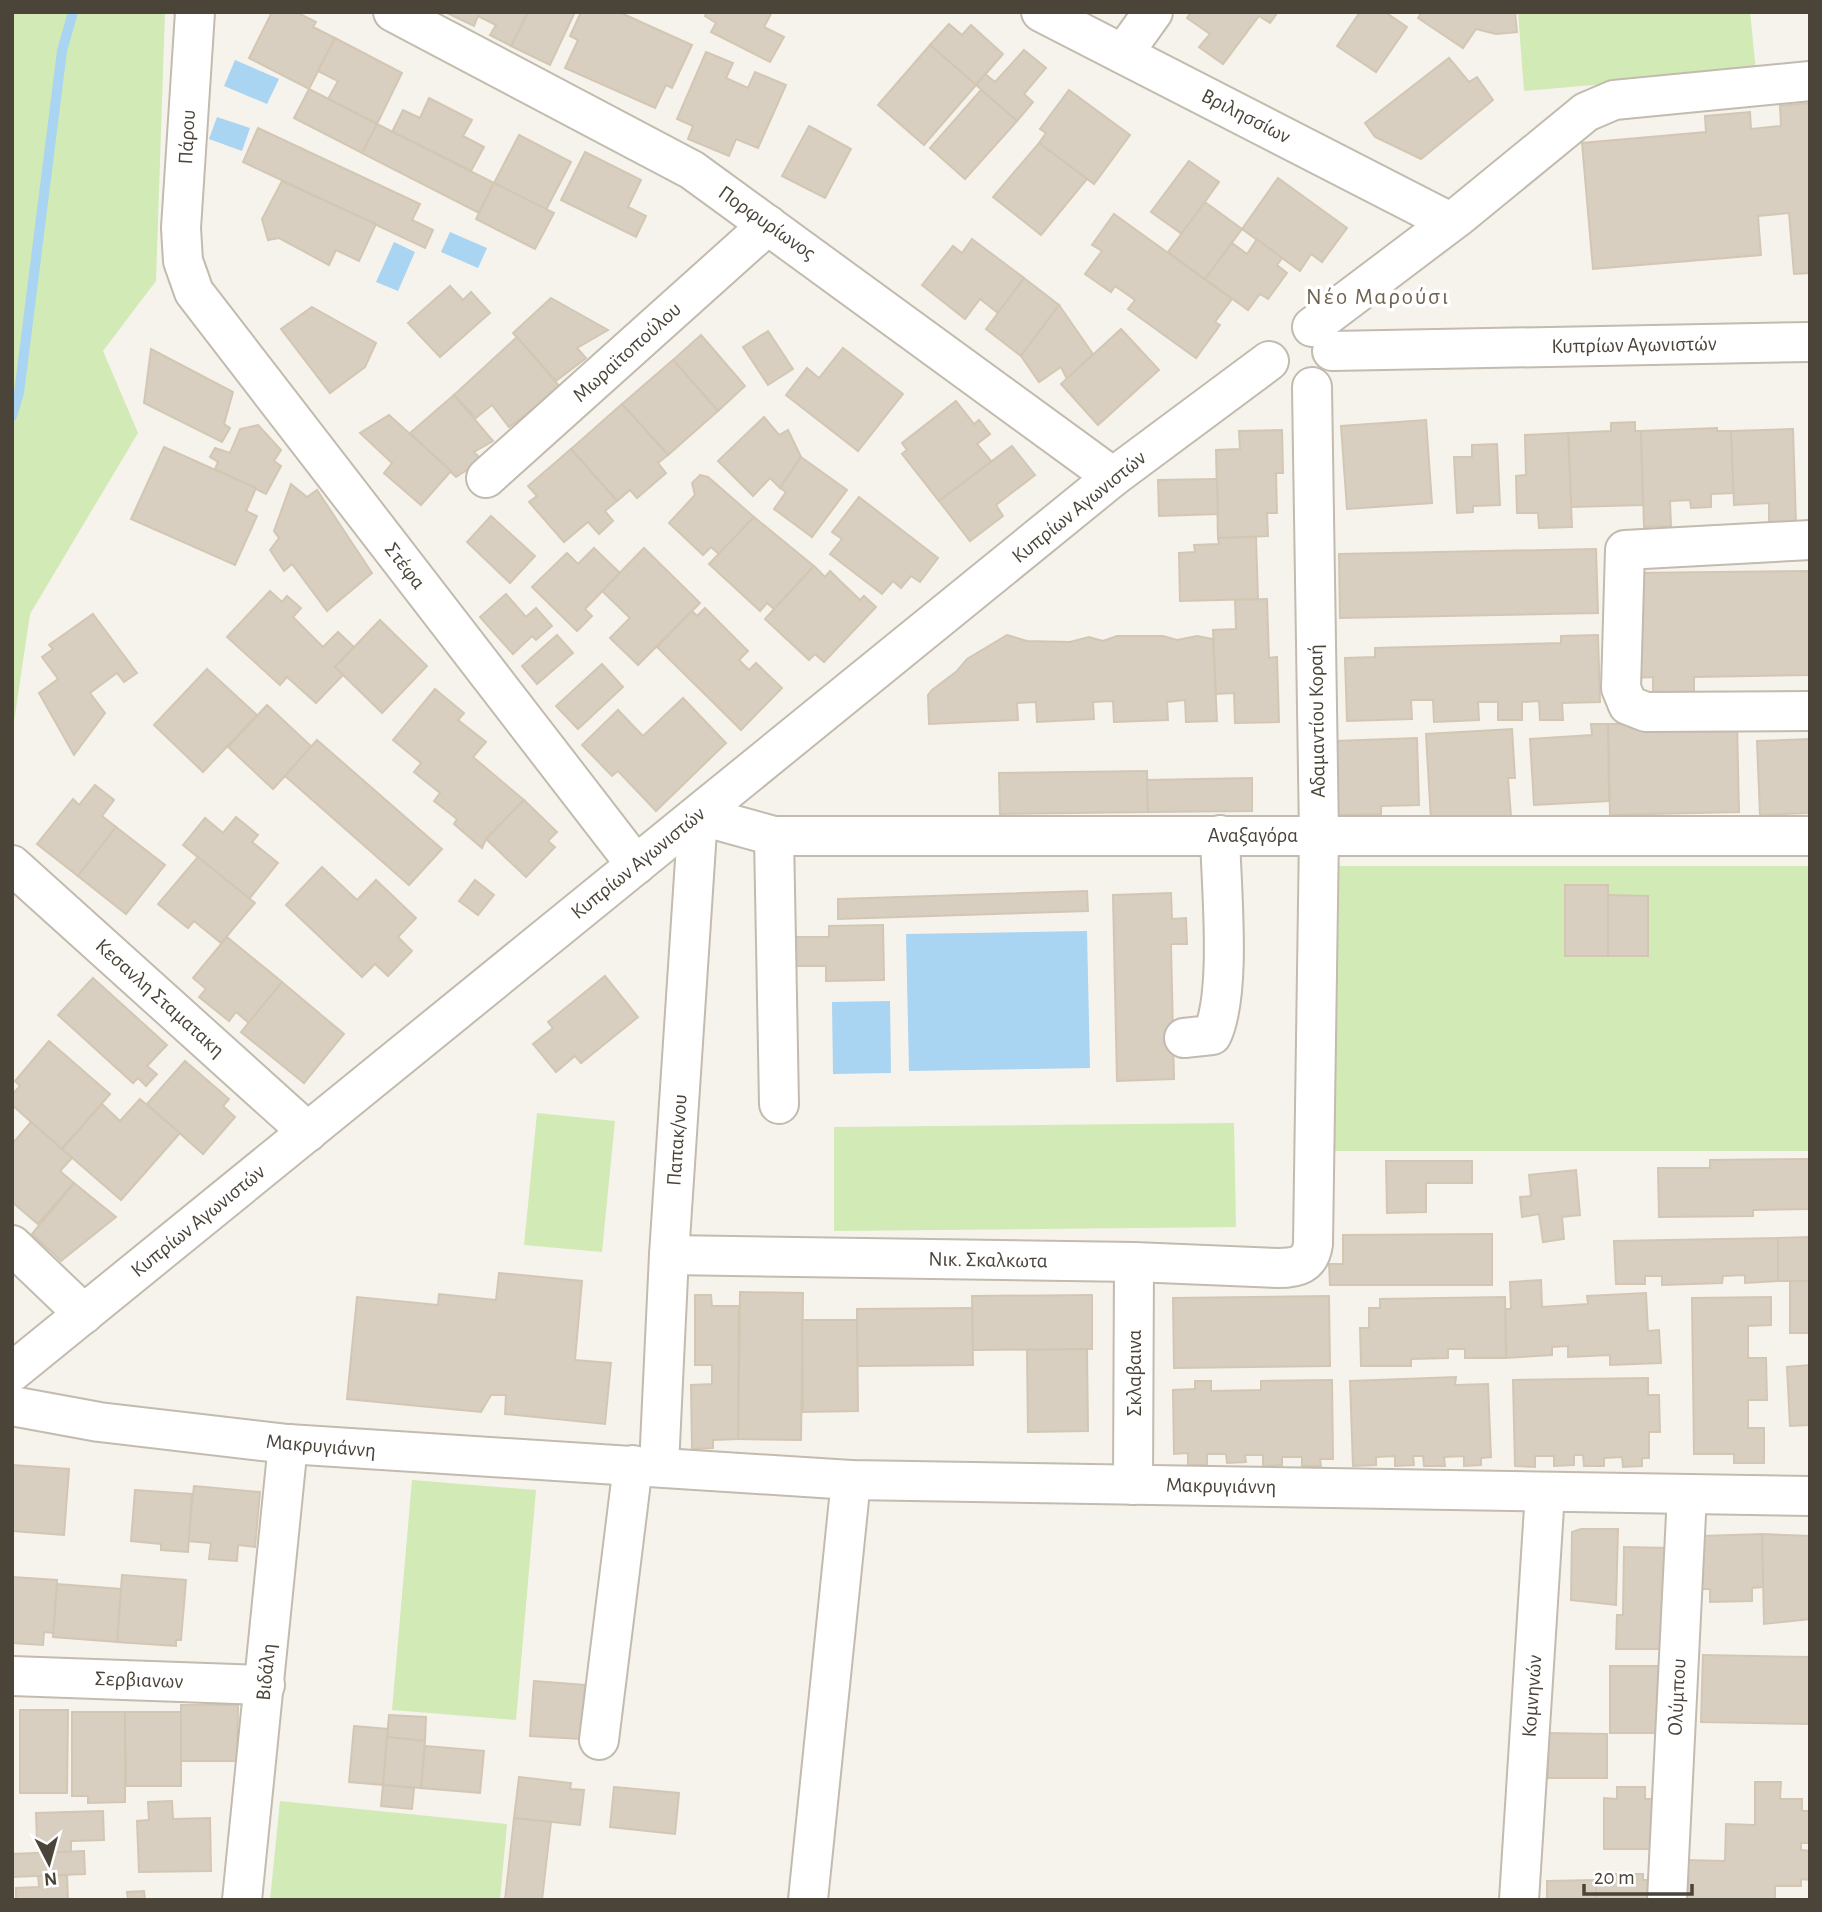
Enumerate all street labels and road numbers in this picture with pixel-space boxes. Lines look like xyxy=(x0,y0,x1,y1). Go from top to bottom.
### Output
street label: Βριλησσίων xyxy=(1198,85,1294,147)
street label: Πάρου xyxy=(175,109,199,165)
street label: Πορφυρίωνος xyxy=(715,182,819,264)
street label: Μωραϊτοπούλου xyxy=(569,298,685,406)
street label: Κυπρίων Αγωνιστών xyxy=(1551,333,1717,357)
street label: Κυπρίων Αγωνιστών xyxy=(1008,447,1150,567)
street label: Στέφα xyxy=(381,539,429,593)
street label: Αδαμαντίου Κοραή xyxy=(1305,644,1329,798)
street label: Κυπρίων Αγωνιστών xyxy=(567,803,709,923)
street label: Αναξαγόρα xyxy=(1208,825,1298,847)
street label: Κεσανλη Σταματακη xyxy=(92,935,228,1061)
street label: Παπακ/νου xyxy=(663,1093,691,1187)
street label: Κυπρίων Αγωνιστών xyxy=(127,1161,269,1281)
street label: Νικ. Σκαλκωτα xyxy=(928,1248,1048,1272)
street label: Σκλαβαινα xyxy=(1124,1330,1145,1416)
street label: Μακρυγιάννη xyxy=(265,1431,377,1461)
street label: Μακρυγιάννη xyxy=(1166,1475,1276,1497)
street label: Βιδάλη xyxy=(253,1642,279,1702)
street label: Κομνηνών xyxy=(1519,1654,1545,1738)
street label: Ολύμπου xyxy=(1664,1658,1690,1736)
street label: Σερβιανων xyxy=(94,1668,184,1692)

